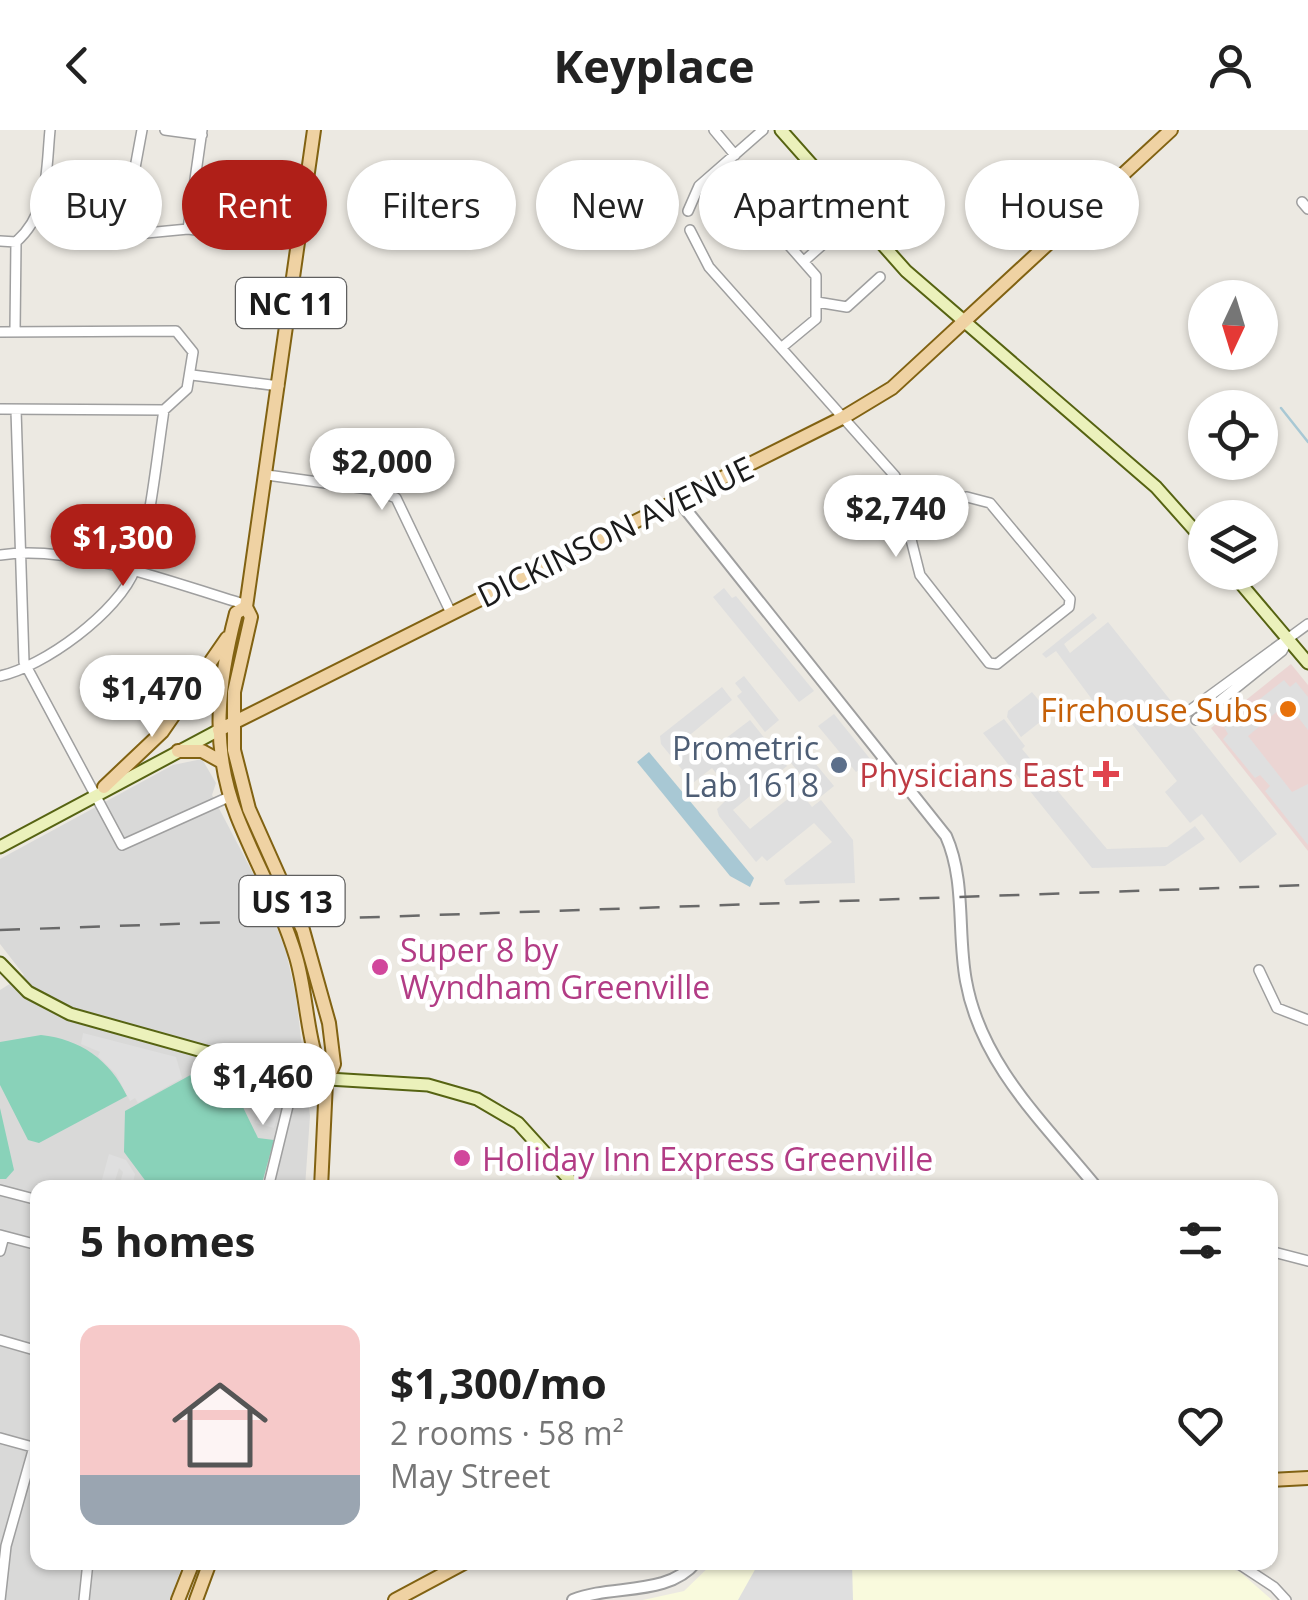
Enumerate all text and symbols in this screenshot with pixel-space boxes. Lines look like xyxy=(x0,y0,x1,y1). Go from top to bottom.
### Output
text: Keyplace xyxy=(553,35,755,96)
icon: back xyxy=(50,38,105,93)
icon: person xyxy=(1203,38,1258,93)
chip: Buy xyxy=(30,160,162,250)
chip: Rent xyxy=(182,160,327,250)
chip: Filters xyxy=(347,160,516,250)
chip: New xyxy=(536,160,679,250)
chip: Apartment xyxy=(699,160,945,250)
chip: House xyxy=(965,160,1139,250)
road number: NC 11 xyxy=(236,278,346,328)
north arrow xyxy=(1188,280,1278,370)
map controls xyxy=(1188,280,1278,590)
button: locate xyxy=(1188,390,1278,480)
pin: $2,000 xyxy=(301,428,463,513)
text: $2,000 xyxy=(332,439,432,482)
street label: DICKINSON AVENUE xyxy=(470,445,760,617)
pin: $2,740 xyxy=(815,475,977,560)
text: $2,740 xyxy=(846,486,946,529)
button: layers xyxy=(1188,500,1278,590)
pin: $1,300 xyxy=(42,504,204,589)
text: $1,300 xyxy=(73,515,173,558)
pin: $1,470 xyxy=(71,655,233,740)
text: $1,470 xyxy=(102,666,202,709)
place label: Firehouse Subs xyxy=(1040,688,1268,731)
marker: Firehouse Subs xyxy=(1277,698,1299,720)
place label: Prometric Lab 1618 xyxy=(672,726,819,806)
place label: Physicians East xyxy=(859,753,1084,796)
marker: Prometric Lab 1618 xyxy=(828,754,850,776)
marker: Physicians East xyxy=(1093,761,1119,787)
road number: US 13 xyxy=(240,876,344,926)
place label: Super 8 by Wyndham Greenville xyxy=(400,928,710,1008)
marker: Super 8 by Wyndham Greenville xyxy=(369,956,391,978)
pin: $1,460 xyxy=(182,1043,344,1128)
text: $1,460 xyxy=(213,1054,313,1097)
place label: Holiday Inn Express Greenville xyxy=(482,1137,933,1180)
marker: Holiday Inn Express Greenville xyxy=(451,1147,473,1169)
text: 5 homes xyxy=(80,1212,255,1269)
icon: filters xyxy=(1173,1213,1228,1268)
text: $1,300/mo xyxy=(390,1354,607,1411)
icon: home xyxy=(160,1365,280,1485)
icon: heart xyxy=(1173,1398,1228,1453)
text: 2 rooms · 58 m² xyxy=(390,1411,624,1454)
text: May Street xyxy=(390,1454,550,1497)

